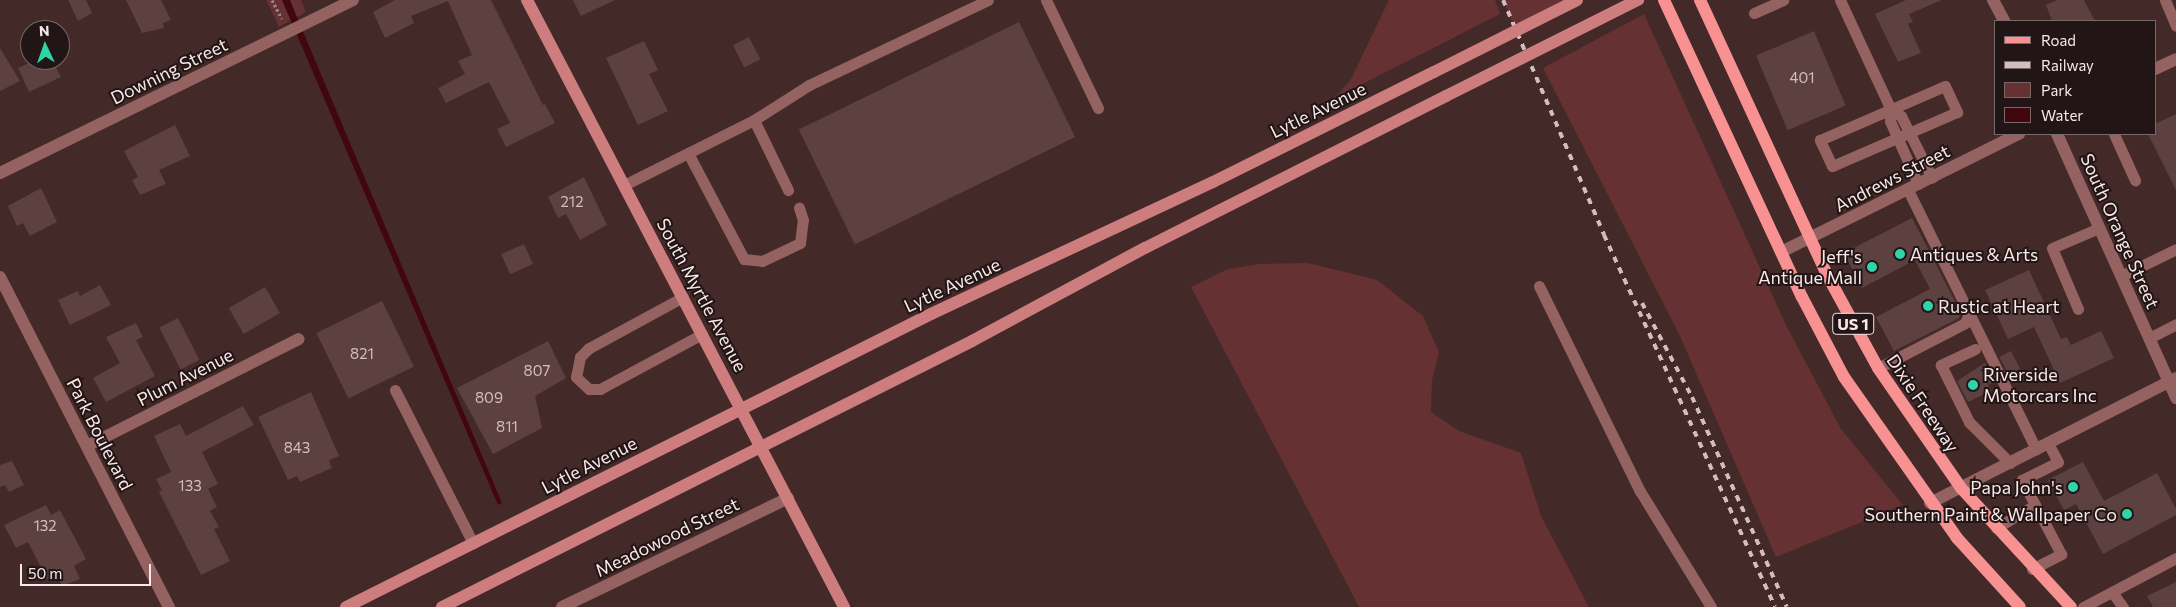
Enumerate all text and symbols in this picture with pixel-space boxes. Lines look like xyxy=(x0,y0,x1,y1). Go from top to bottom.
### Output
north arrow xyxy=(20,20,70,70)
legend xyxy=(1994,20,2156,135)
text: N xyxy=(39,22,50,39)
text: Road xyxy=(2041,31,2076,49)
street label: Downing Street xyxy=(107,33,231,109)
text: Railway xyxy=(2041,56,2094,74)
house number: 401 xyxy=(1789,69,1815,87)
street label: Lytle Avenue xyxy=(1267,77,1369,143)
text: Park xyxy=(2041,81,2072,99)
text: Water xyxy=(2041,106,2083,124)
street label: Andrews Street xyxy=(1831,140,1953,216)
street label: South Orange Street xyxy=(2076,150,2164,312)
house number: 212 xyxy=(560,193,584,211)
street label: South Myrtle Avenue xyxy=(652,215,752,375)
place label: Antiques & Arts xyxy=(1910,243,2038,265)
place label: Jeff's Antique Mall xyxy=(1758,246,1862,288)
marker: Antiques & Arts xyxy=(1894,248,1906,260)
street label: Lytle Avenue xyxy=(900,253,1004,317)
marker: Jeff's Antique Mall xyxy=(1866,261,1878,273)
place label: Rustic at Heart xyxy=(1938,295,2060,317)
marker: Rustic at Heart xyxy=(1922,300,1934,312)
road number: US 1 xyxy=(1832,310,1874,338)
street label: Plum Avenue xyxy=(133,344,237,410)
house number: 821 xyxy=(350,345,374,363)
street label: Dixie Freeway xyxy=(1882,350,1964,456)
house number: 807 xyxy=(524,362,550,380)
place label: Riverside Motorcars Inc xyxy=(1983,364,2097,406)
street label: Park Boulevard xyxy=(62,374,138,494)
marker: Riverside Motorcars Inc xyxy=(1967,379,1979,391)
house number: 809 xyxy=(475,389,503,407)
house number: 811 xyxy=(496,418,518,436)
street label: Lytle Avenue xyxy=(538,432,640,498)
house number: 843 xyxy=(284,439,310,457)
place label: Papa John's xyxy=(1970,476,2063,498)
house number: 133 xyxy=(178,477,202,495)
marker: Papa John's xyxy=(2067,481,2079,493)
street label: Meadowood Street xyxy=(592,493,742,581)
place label: Southern Paint & Wallpaper Co xyxy=(1864,503,2117,525)
marker: Southern Paint & Wallpaper Co xyxy=(2121,508,2133,520)
house number: 132 xyxy=(33,517,57,535)
scale bar xyxy=(22,554,154,586)
text: 50 m xyxy=(28,564,62,582)

